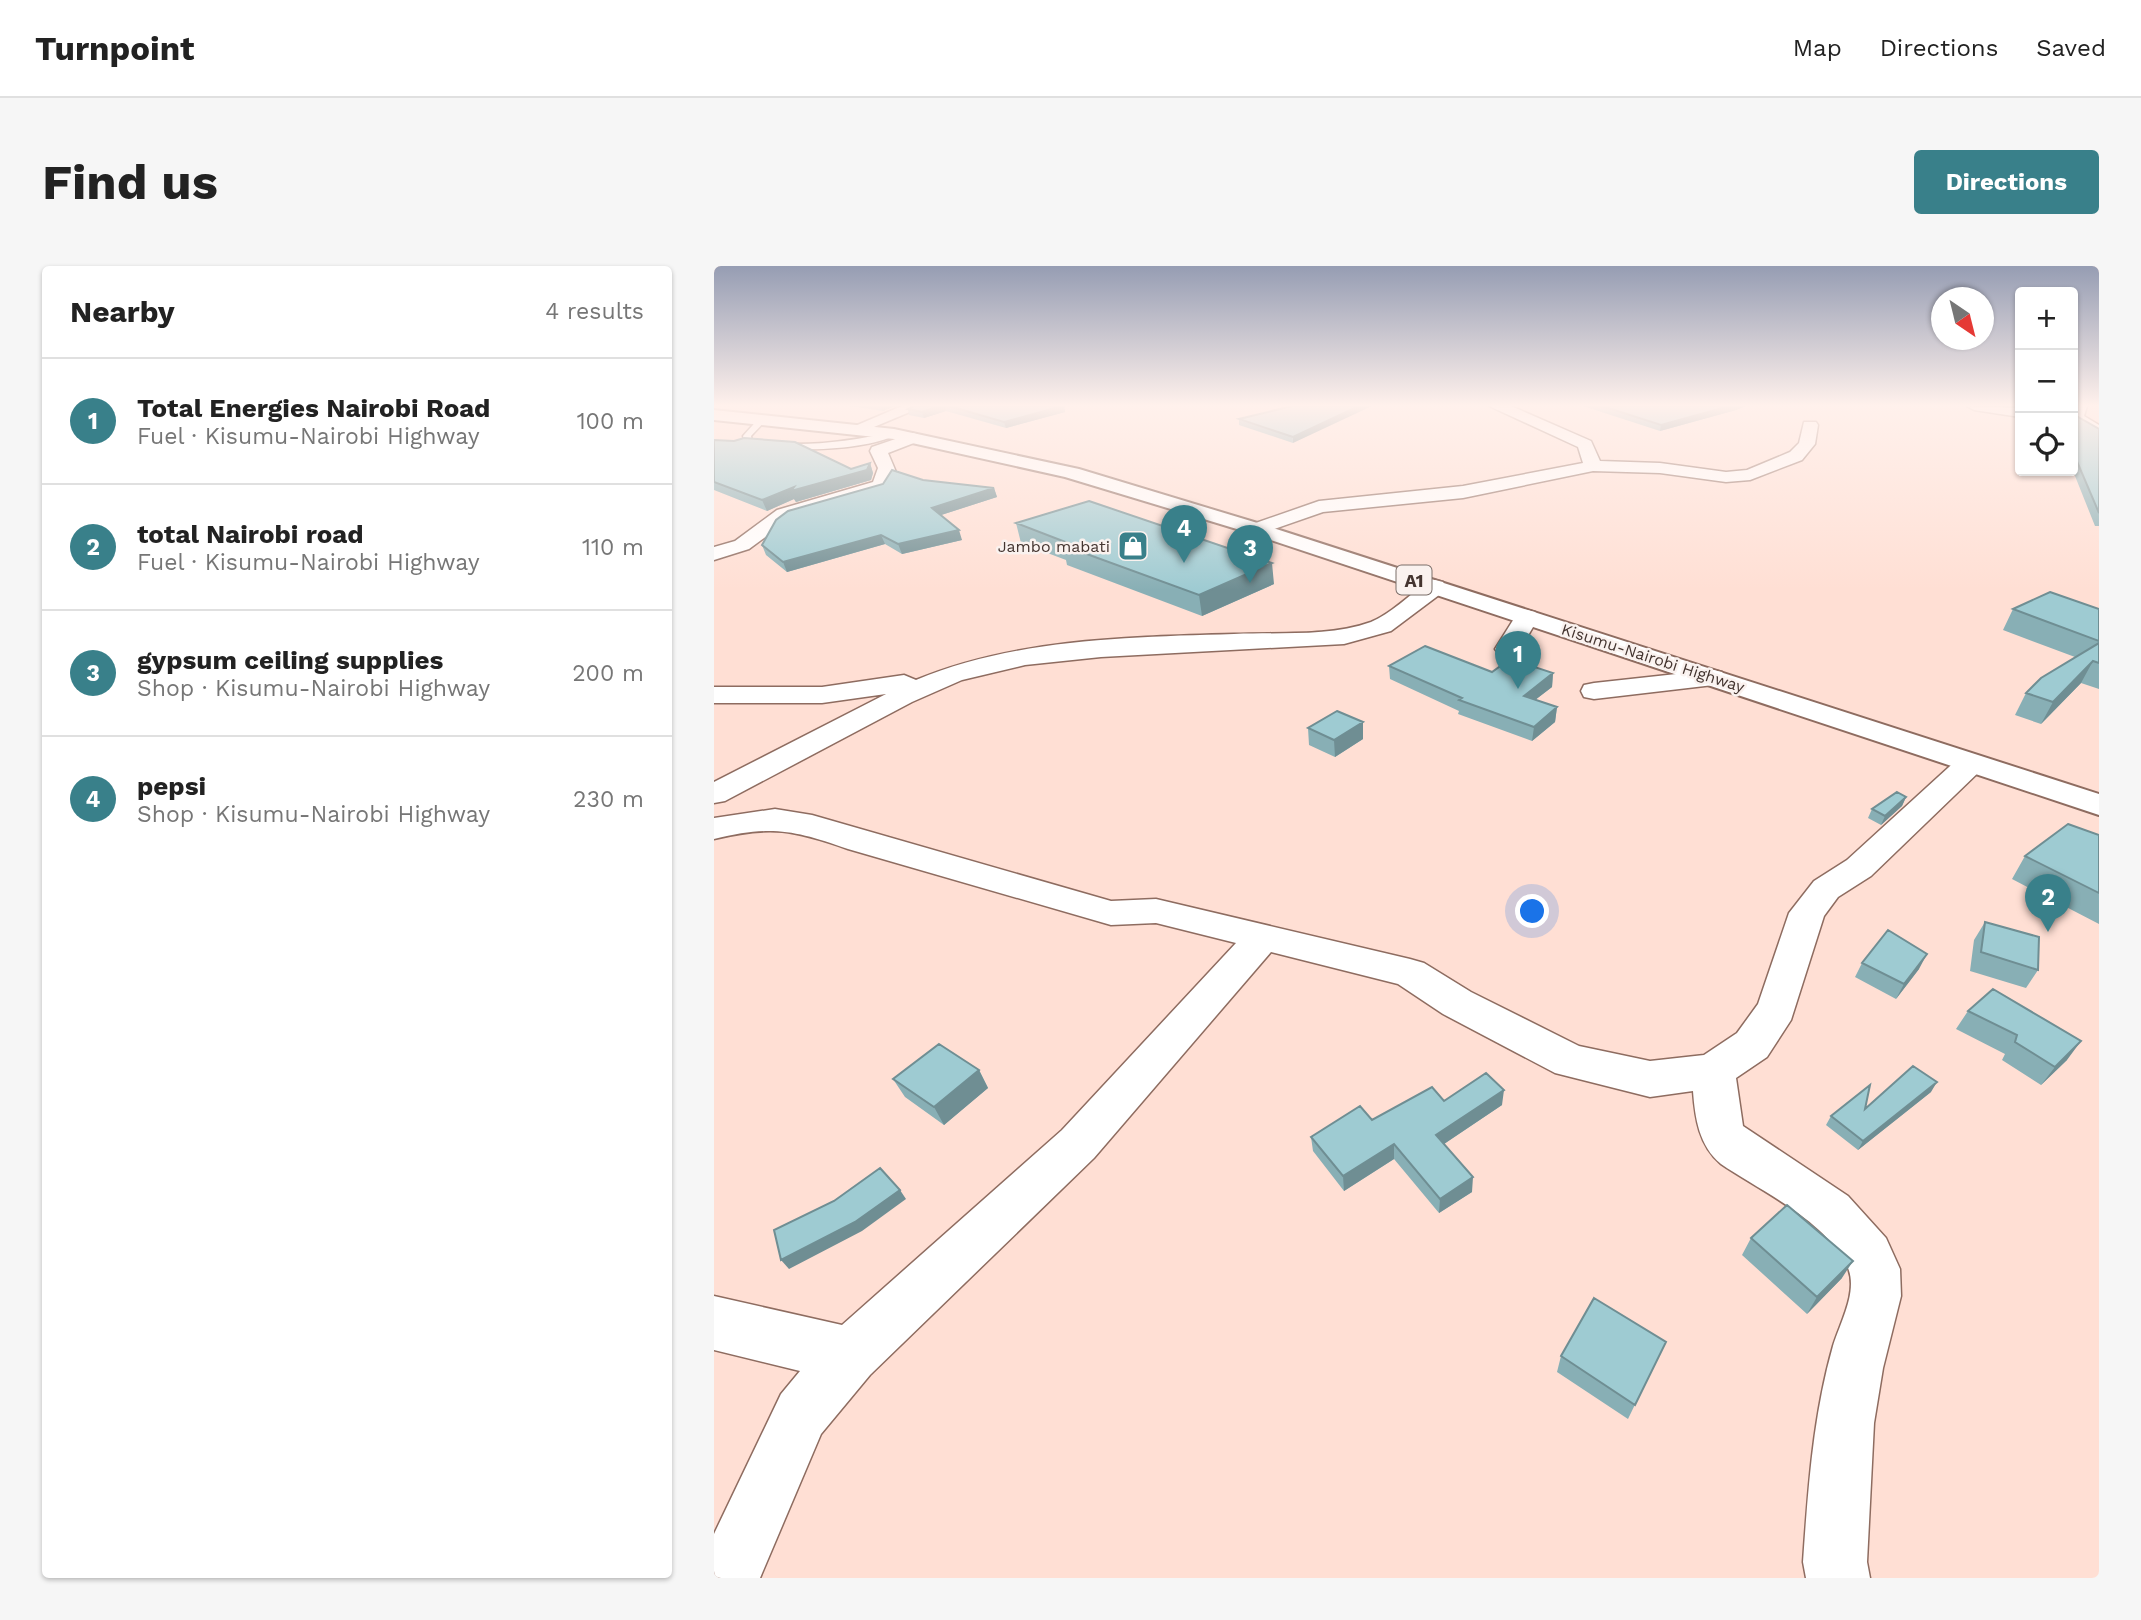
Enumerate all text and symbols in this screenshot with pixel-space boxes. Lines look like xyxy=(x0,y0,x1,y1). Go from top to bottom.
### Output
text: Turnpoint xyxy=(35,29,194,68)
text: Map xyxy=(1793,34,1842,62)
text: Directions xyxy=(1880,34,1998,62)
text: Saved xyxy=(2036,34,2106,62)
button: Directions xyxy=(1914,150,2099,214)
text: Find us xyxy=(42,153,218,211)
north arrow xyxy=(1931,287,1994,350)
map controls xyxy=(2015,287,2078,476)
button: + xyxy=(2015,287,2078,350)
text: Nearby xyxy=(70,294,175,329)
text: 4 results xyxy=(545,298,644,325)
button: − xyxy=(2015,350,2078,413)
text: Total Energies Nairobi Road xyxy=(137,393,490,423)
text: 1 xyxy=(88,408,98,435)
text: 100 m xyxy=(577,408,644,435)
button: locate xyxy=(2015,413,2078,476)
text: Fuel · Kisumu-Nairobi Highway xyxy=(137,423,480,450)
pin: 4 xyxy=(1161,505,1207,563)
text: total Nairobi road xyxy=(137,519,364,549)
pin: 3 xyxy=(1227,525,1273,583)
shop icon: Jambo mabati xyxy=(1116,529,1150,563)
text: 2 xyxy=(86,534,100,561)
text: 110 m xyxy=(582,534,644,561)
place label: Jambo mabati xyxy=(998,537,1110,556)
text: Fuel · Kisumu-Nairobi Highway xyxy=(137,549,480,576)
road number: A1 xyxy=(1396,566,1432,594)
street label: Kisumu-Nairobi Highway xyxy=(1559,619,1748,697)
pin: 1 xyxy=(1495,631,1541,689)
text: gypsum ceiling supplies xyxy=(137,645,443,675)
text: 3 xyxy=(86,660,100,687)
text: 200 m xyxy=(572,660,644,687)
text: Shop · Kisumu-Nairobi Highway xyxy=(137,675,490,702)
text: pepsi xyxy=(137,771,206,801)
text: 4 xyxy=(86,786,100,813)
text: 230 m xyxy=(573,786,644,813)
text: Shop · Kisumu-Nairobi Highway xyxy=(137,801,490,828)
pin: 2 xyxy=(2025,874,2071,932)
your location xyxy=(1515,894,1549,928)

